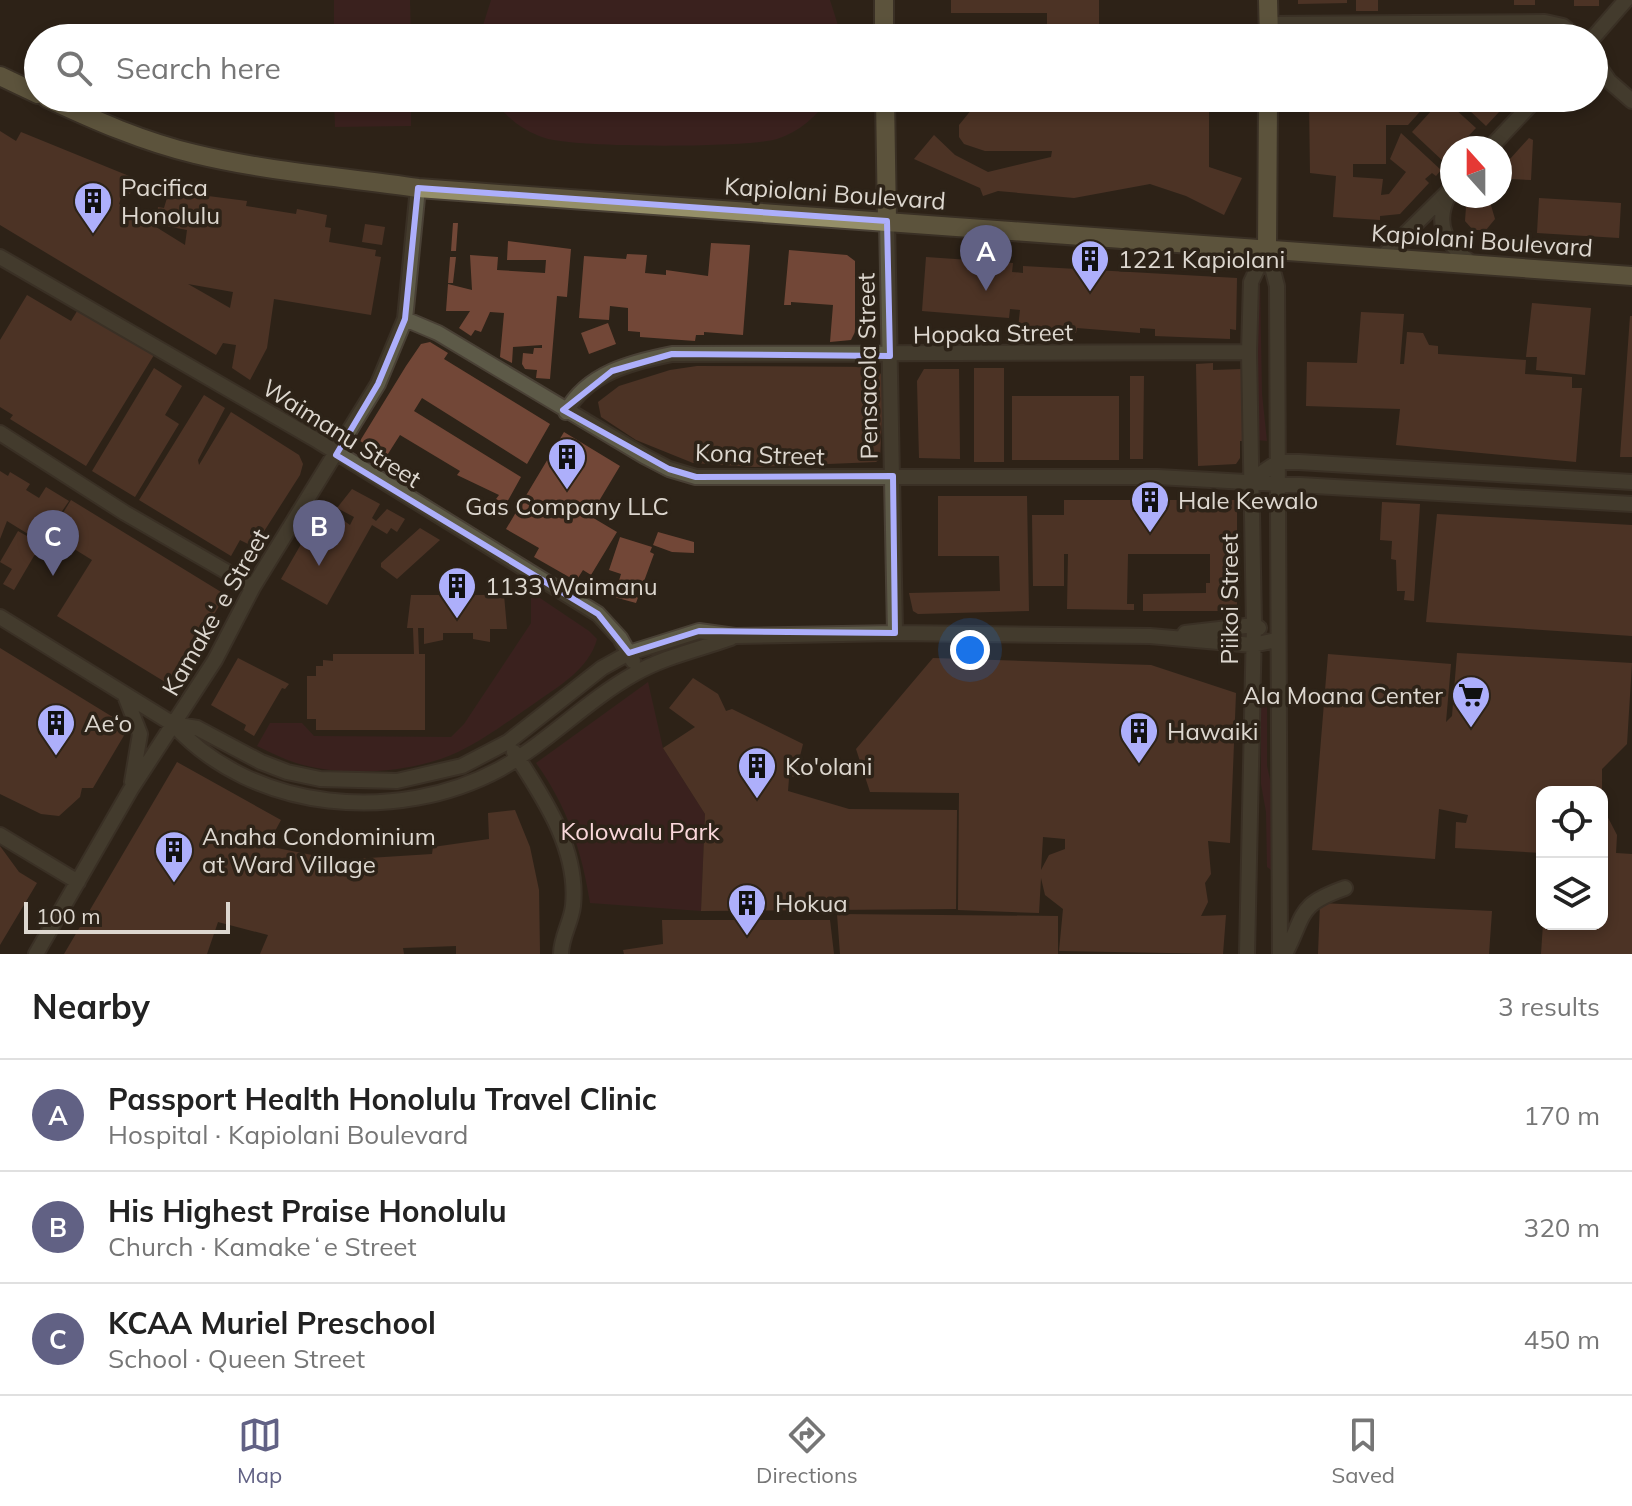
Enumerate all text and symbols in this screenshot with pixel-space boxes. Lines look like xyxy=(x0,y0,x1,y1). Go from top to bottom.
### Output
search box xyxy=(24,24,1608,112)
icon: search xyxy=(52,46,96,90)
text: Search here xyxy=(116,49,281,87)
north arrow xyxy=(1440,136,1512,208)
street label: Kapiolani Boulevard xyxy=(723,170,947,216)
place label: Pacifica Honolulu xyxy=(121,172,220,230)
building icon: Pacifica Honolulu xyxy=(72,180,114,235)
street label: Kapiolani Boulevard xyxy=(1370,217,1594,263)
pin: A xyxy=(960,225,1012,291)
building icon: 1221 Kapiolani xyxy=(1069,238,1111,293)
place label: 1221 Kapiolani xyxy=(1118,244,1285,274)
street label: Pensacola Street xyxy=(850,272,884,460)
street label: Hopaka Street xyxy=(913,317,1073,349)
street label: Waimanu Street xyxy=(257,372,427,494)
building icon: Gas Company LLC xyxy=(546,436,588,491)
street label: Kona Street xyxy=(695,437,825,471)
building icon: Hale Kewalo xyxy=(1129,479,1171,534)
place label: Hale Kewalo xyxy=(1178,485,1318,515)
place label: Gas Company LLC xyxy=(465,491,669,521)
pin: B xyxy=(293,500,345,566)
pin: C xyxy=(27,510,79,576)
street label: Kamakeʻe Street xyxy=(155,523,275,701)
street label: Piikoi Street xyxy=(1214,533,1244,665)
building icon: 1133 Waimanu xyxy=(436,565,478,620)
place label: 1133 Waimanu xyxy=(485,571,658,601)
your location xyxy=(950,630,990,670)
supermarket icon: Ala Moana Center xyxy=(1450,674,1492,729)
place label: Ala Moana Center xyxy=(1243,680,1443,710)
building icon: Ae‘o xyxy=(35,702,77,757)
place label: Ae‘o xyxy=(84,708,132,738)
building icon: Hawaiki xyxy=(1118,710,1160,765)
place label: Hawaiki xyxy=(1167,716,1258,746)
building icon: Ko'olani xyxy=(736,745,778,800)
place label: Ko'olani xyxy=(785,751,873,781)
map controls xyxy=(1536,786,1608,930)
button: locate xyxy=(1536,786,1608,858)
park label: Kolowalu Park xyxy=(560,816,720,846)
place label: Anaha Condominium at Ward Village xyxy=(202,821,436,879)
building icon: Anaha Condominium at Ward Village xyxy=(153,829,195,884)
button: layers xyxy=(1536,858,1608,930)
building icon: Hokua xyxy=(726,882,768,937)
place label: Hokua xyxy=(775,888,848,918)
scale bar xyxy=(24,898,230,934)
text: 100 m xyxy=(36,902,101,930)
text: Nearby xyxy=(32,985,150,1028)
text: 3 results xyxy=(1498,990,1600,1023)
text: Passport Health Honolulu Travel Clinic xyxy=(108,1080,657,1118)
text: A xyxy=(48,1099,68,1132)
text: 170 m xyxy=(1524,1099,1600,1132)
text: Hospital · Kapiolani Boulevard xyxy=(108,1118,468,1151)
text: His Highest Praise Honolulu xyxy=(108,1192,507,1230)
text: B xyxy=(49,1211,67,1244)
text: 320 m xyxy=(1524,1211,1600,1244)
text: Church · Kamakeʻe Street xyxy=(108,1230,417,1263)
text: KCAA Muriel Preschool xyxy=(108,1304,436,1342)
text: C xyxy=(49,1323,67,1356)
text: 450 m xyxy=(1524,1323,1600,1356)
text: School · Queen Street xyxy=(108,1342,365,1375)
tab: Map xyxy=(237,1413,282,1489)
tab: Directions xyxy=(756,1413,858,1489)
tab: Saved xyxy=(1332,1413,1395,1489)

